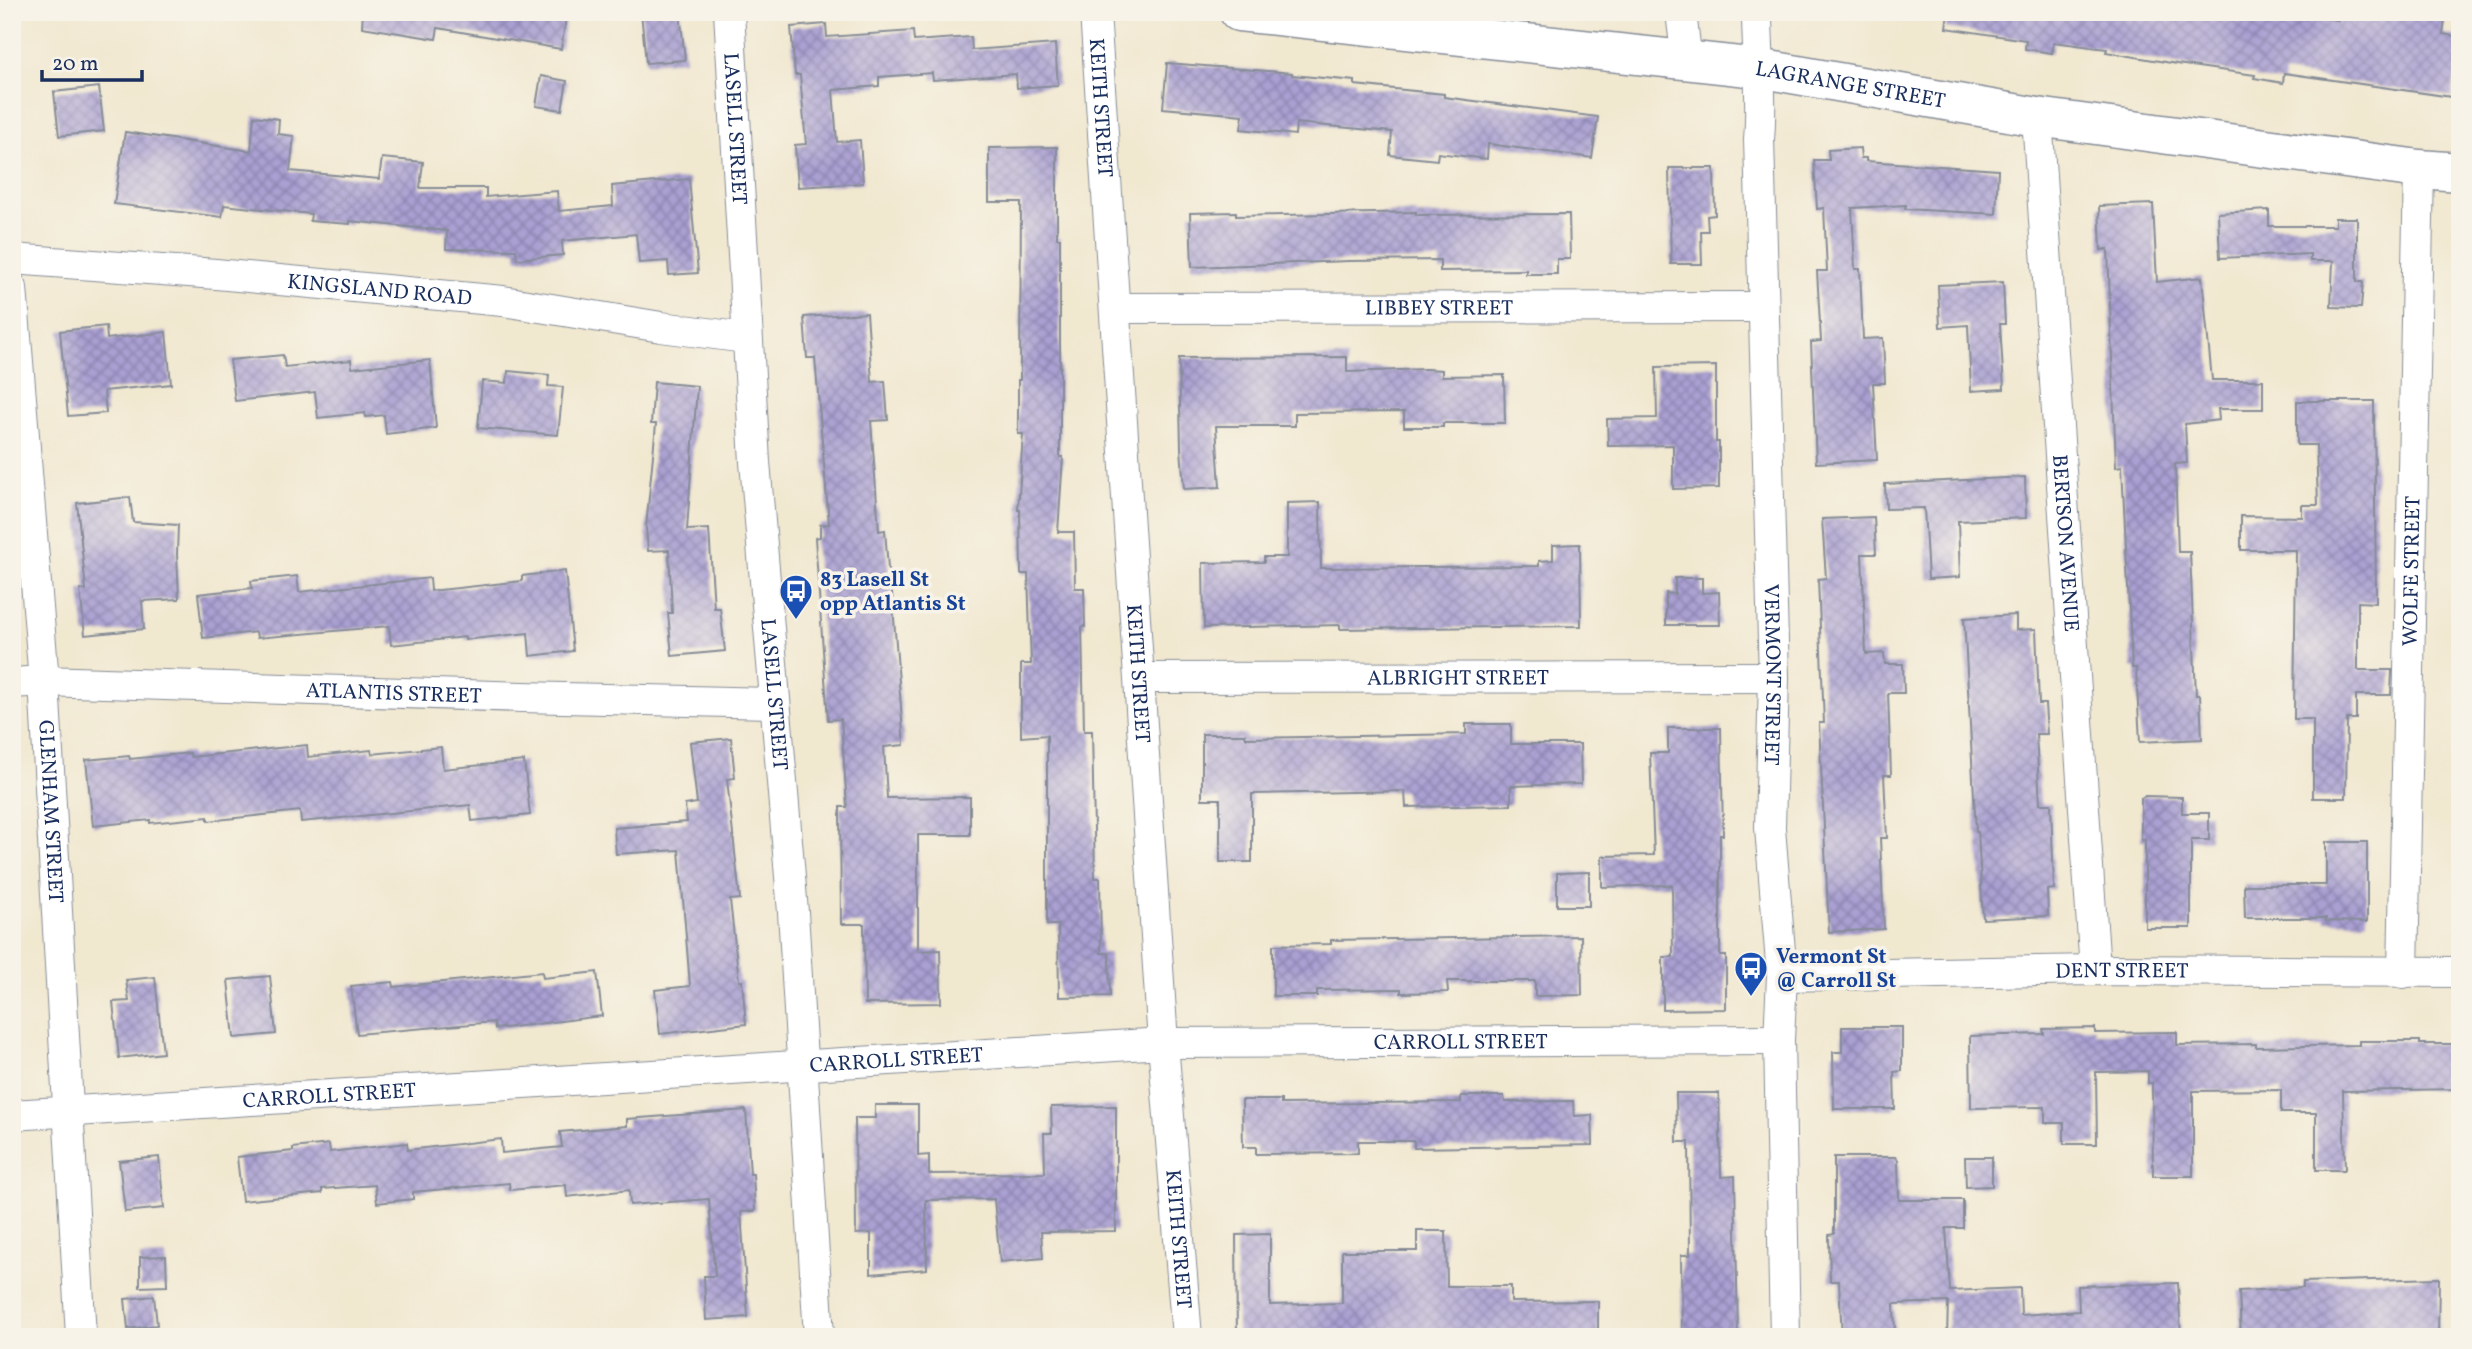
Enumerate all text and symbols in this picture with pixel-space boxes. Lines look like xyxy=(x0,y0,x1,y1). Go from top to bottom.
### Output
street label: KEITH STREET xyxy=(1081,37,1119,178)
scale bar xyxy=(42,38,142,82)
text: 20 m xyxy=(52,50,98,79)
street label: LASELL STREET xyxy=(715,52,753,206)
street label: LAGRANGE STREET xyxy=(1753,55,1948,117)
street label: KINGSLAND ROAD xyxy=(286,268,473,314)
street label: LIBBEY STREET xyxy=(1365,294,1513,324)
street label: BERTSON AVENUE xyxy=(2044,453,2085,633)
street label: WOLFE STREET xyxy=(2397,496,2428,647)
place label: 83 Lasell St opp Atlantis St xyxy=(820,566,966,619)
bus stop icon: 83 Lasell St opp Atlantis St xyxy=(777,572,815,621)
street label: VERMONT STREET xyxy=(1755,583,1787,766)
street label: KEITH STREET xyxy=(1118,603,1156,744)
street label: LASELL STREET xyxy=(752,617,794,772)
street label: ALBRIGHT STREET xyxy=(1367,664,1549,694)
street label: ATLANTIS STREET xyxy=(305,677,482,712)
street label: GLENHAM STREET xyxy=(30,719,70,904)
place label: Vermont St @ Carroll St xyxy=(1776,943,1896,996)
bus stop icon: Vermont St @ Carroll St xyxy=(1732,949,1770,998)
street label: DENT STREET xyxy=(2055,957,2189,987)
street label: CARROLL STREET xyxy=(1374,1028,1548,1058)
street label: CARROLL STREET xyxy=(809,1041,984,1081)
street label: CARROLL STREET xyxy=(242,1077,417,1117)
street label: KEITH STREET xyxy=(1157,1169,1198,1310)

